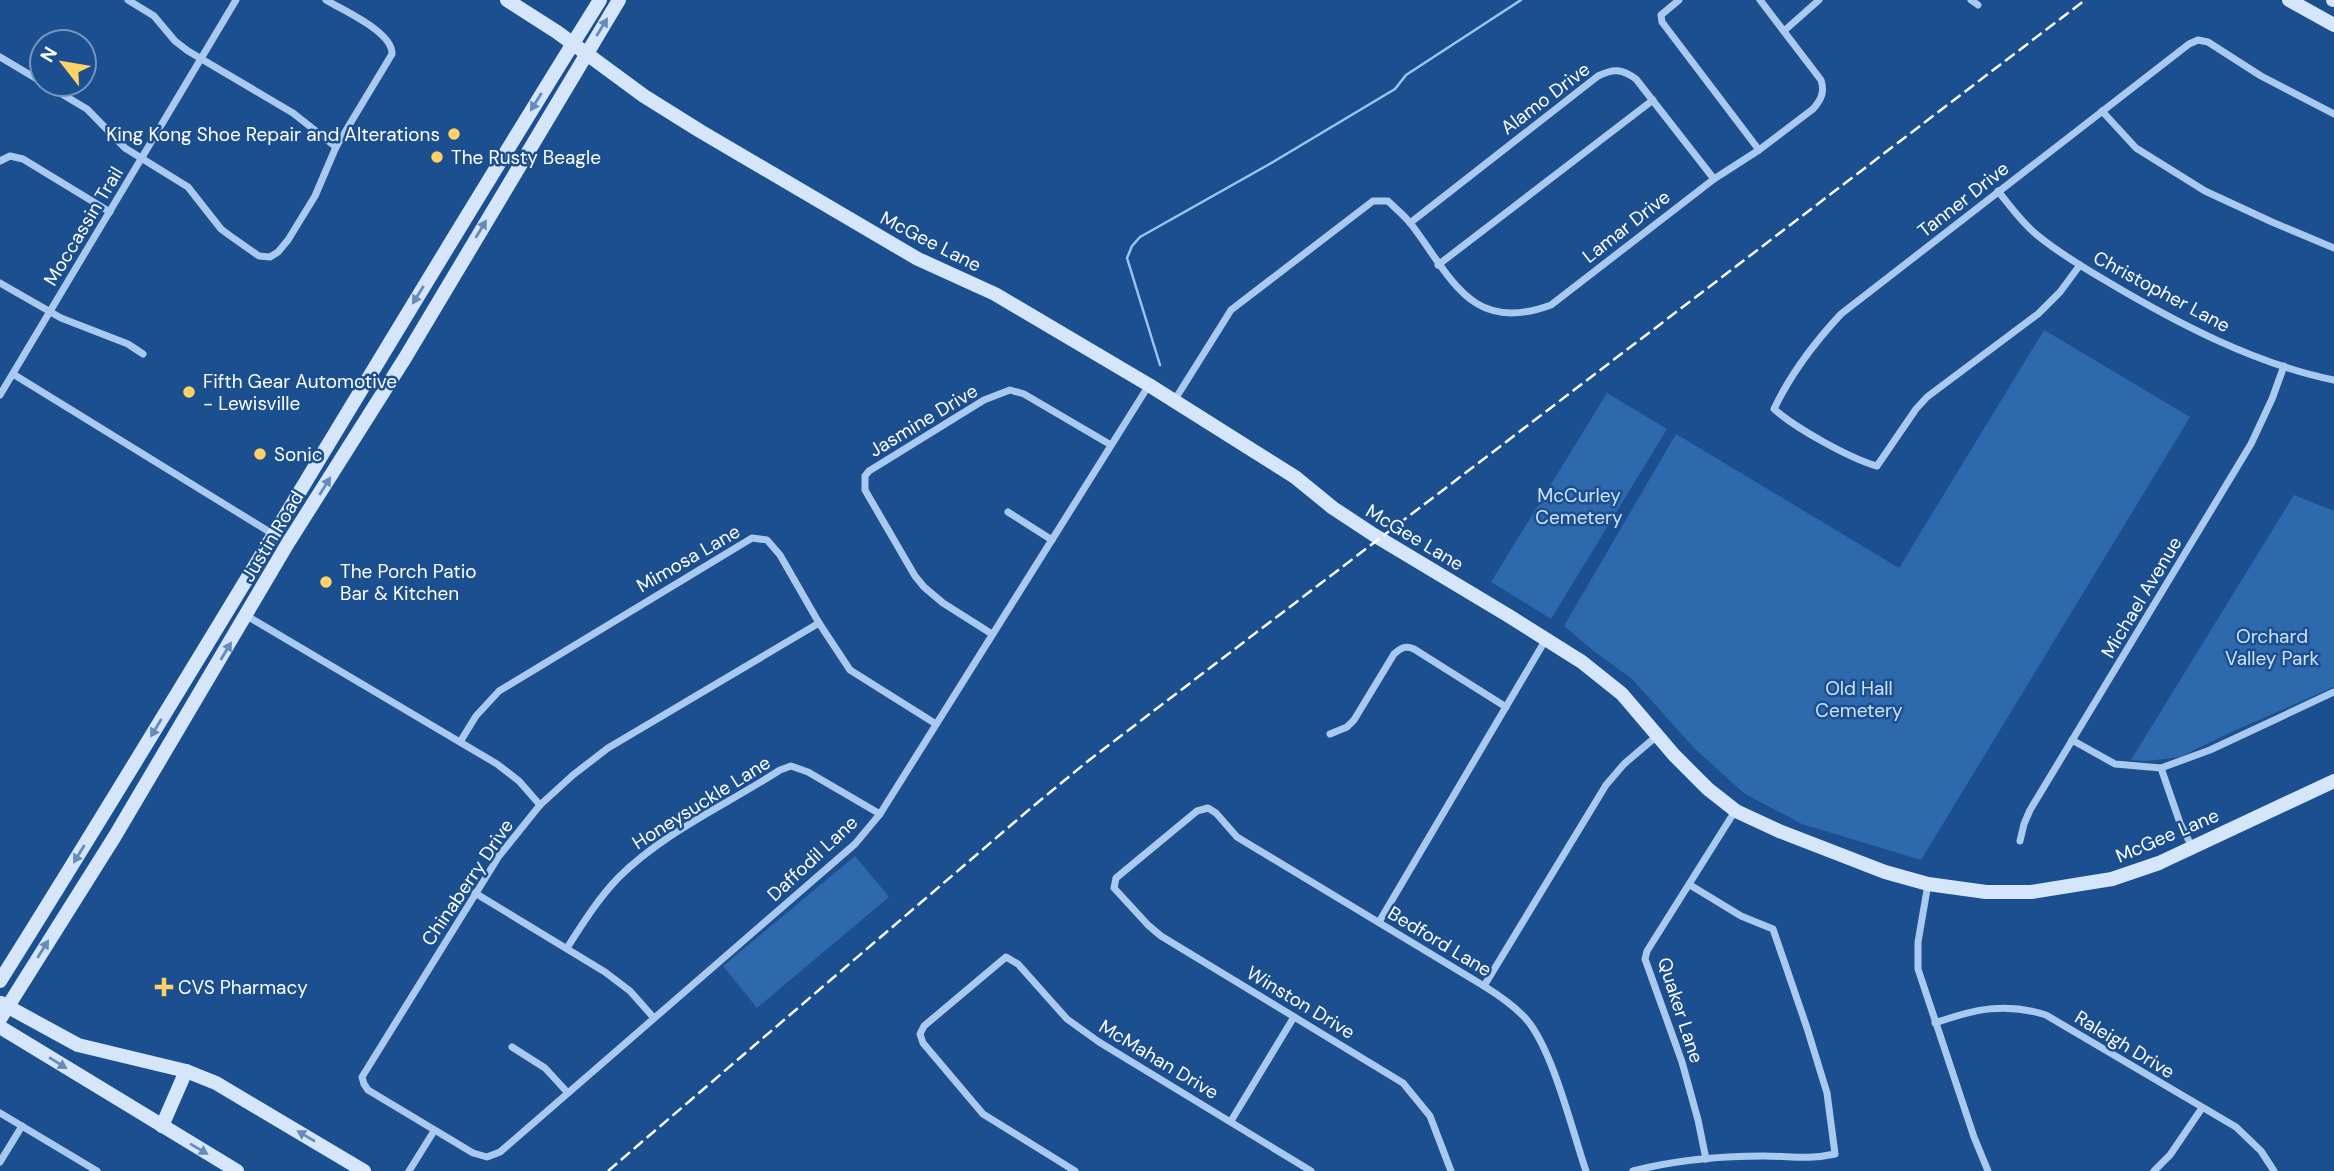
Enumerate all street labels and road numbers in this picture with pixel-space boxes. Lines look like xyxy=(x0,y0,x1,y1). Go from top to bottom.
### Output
street label: Alamo Drive xyxy=(1496,57,1595,140)
street label: Tanner Drive xyxy=(1913,156,2014,243)
street label: Moccassin Trail xyxy=(38,162,129,290)
street label: Lamar Drive xyxy=(1577,184,1675,268)
street label: McGee Lane xyxy=(876,205,985,278)
street label: Christopher Lane xyxy=(2089,245,2234,338)
street label: Jasmine Drive xyxy=(864,378,982,463)
street label: Justin Road xyxy=(236,486,309,586)
street label: McGee Lane xyxy=(1361,498,1468,576)
street label: Mimosa Lane xyxy=(632,519,745,598)
street label: Michael Avenue xyxy=(2095,532,2188,663)
street label: Honeysuckle Lane xyxy=(627,750,775,855)
street label: McGee Lane xyxy=(2112,802,2223,868)
street label: Daffodil Lane xyxy=(762,810,863,907)
street label: Chinaberry Drive xyxy=(416,814,519,951)
street label: Bedford Lane xyxy=(1383,901,1496,982)
street label: Quaker Lane xyxy=(1652,954,1709,1066)
street label: Winston Drive xyxy=(1242,960,1360,1045)
street label: Raleigh Drive xyxy=(2070,1005,2179,1084)
street label: McMahan Drive xyxy=(1094,1014,1223,1105)

